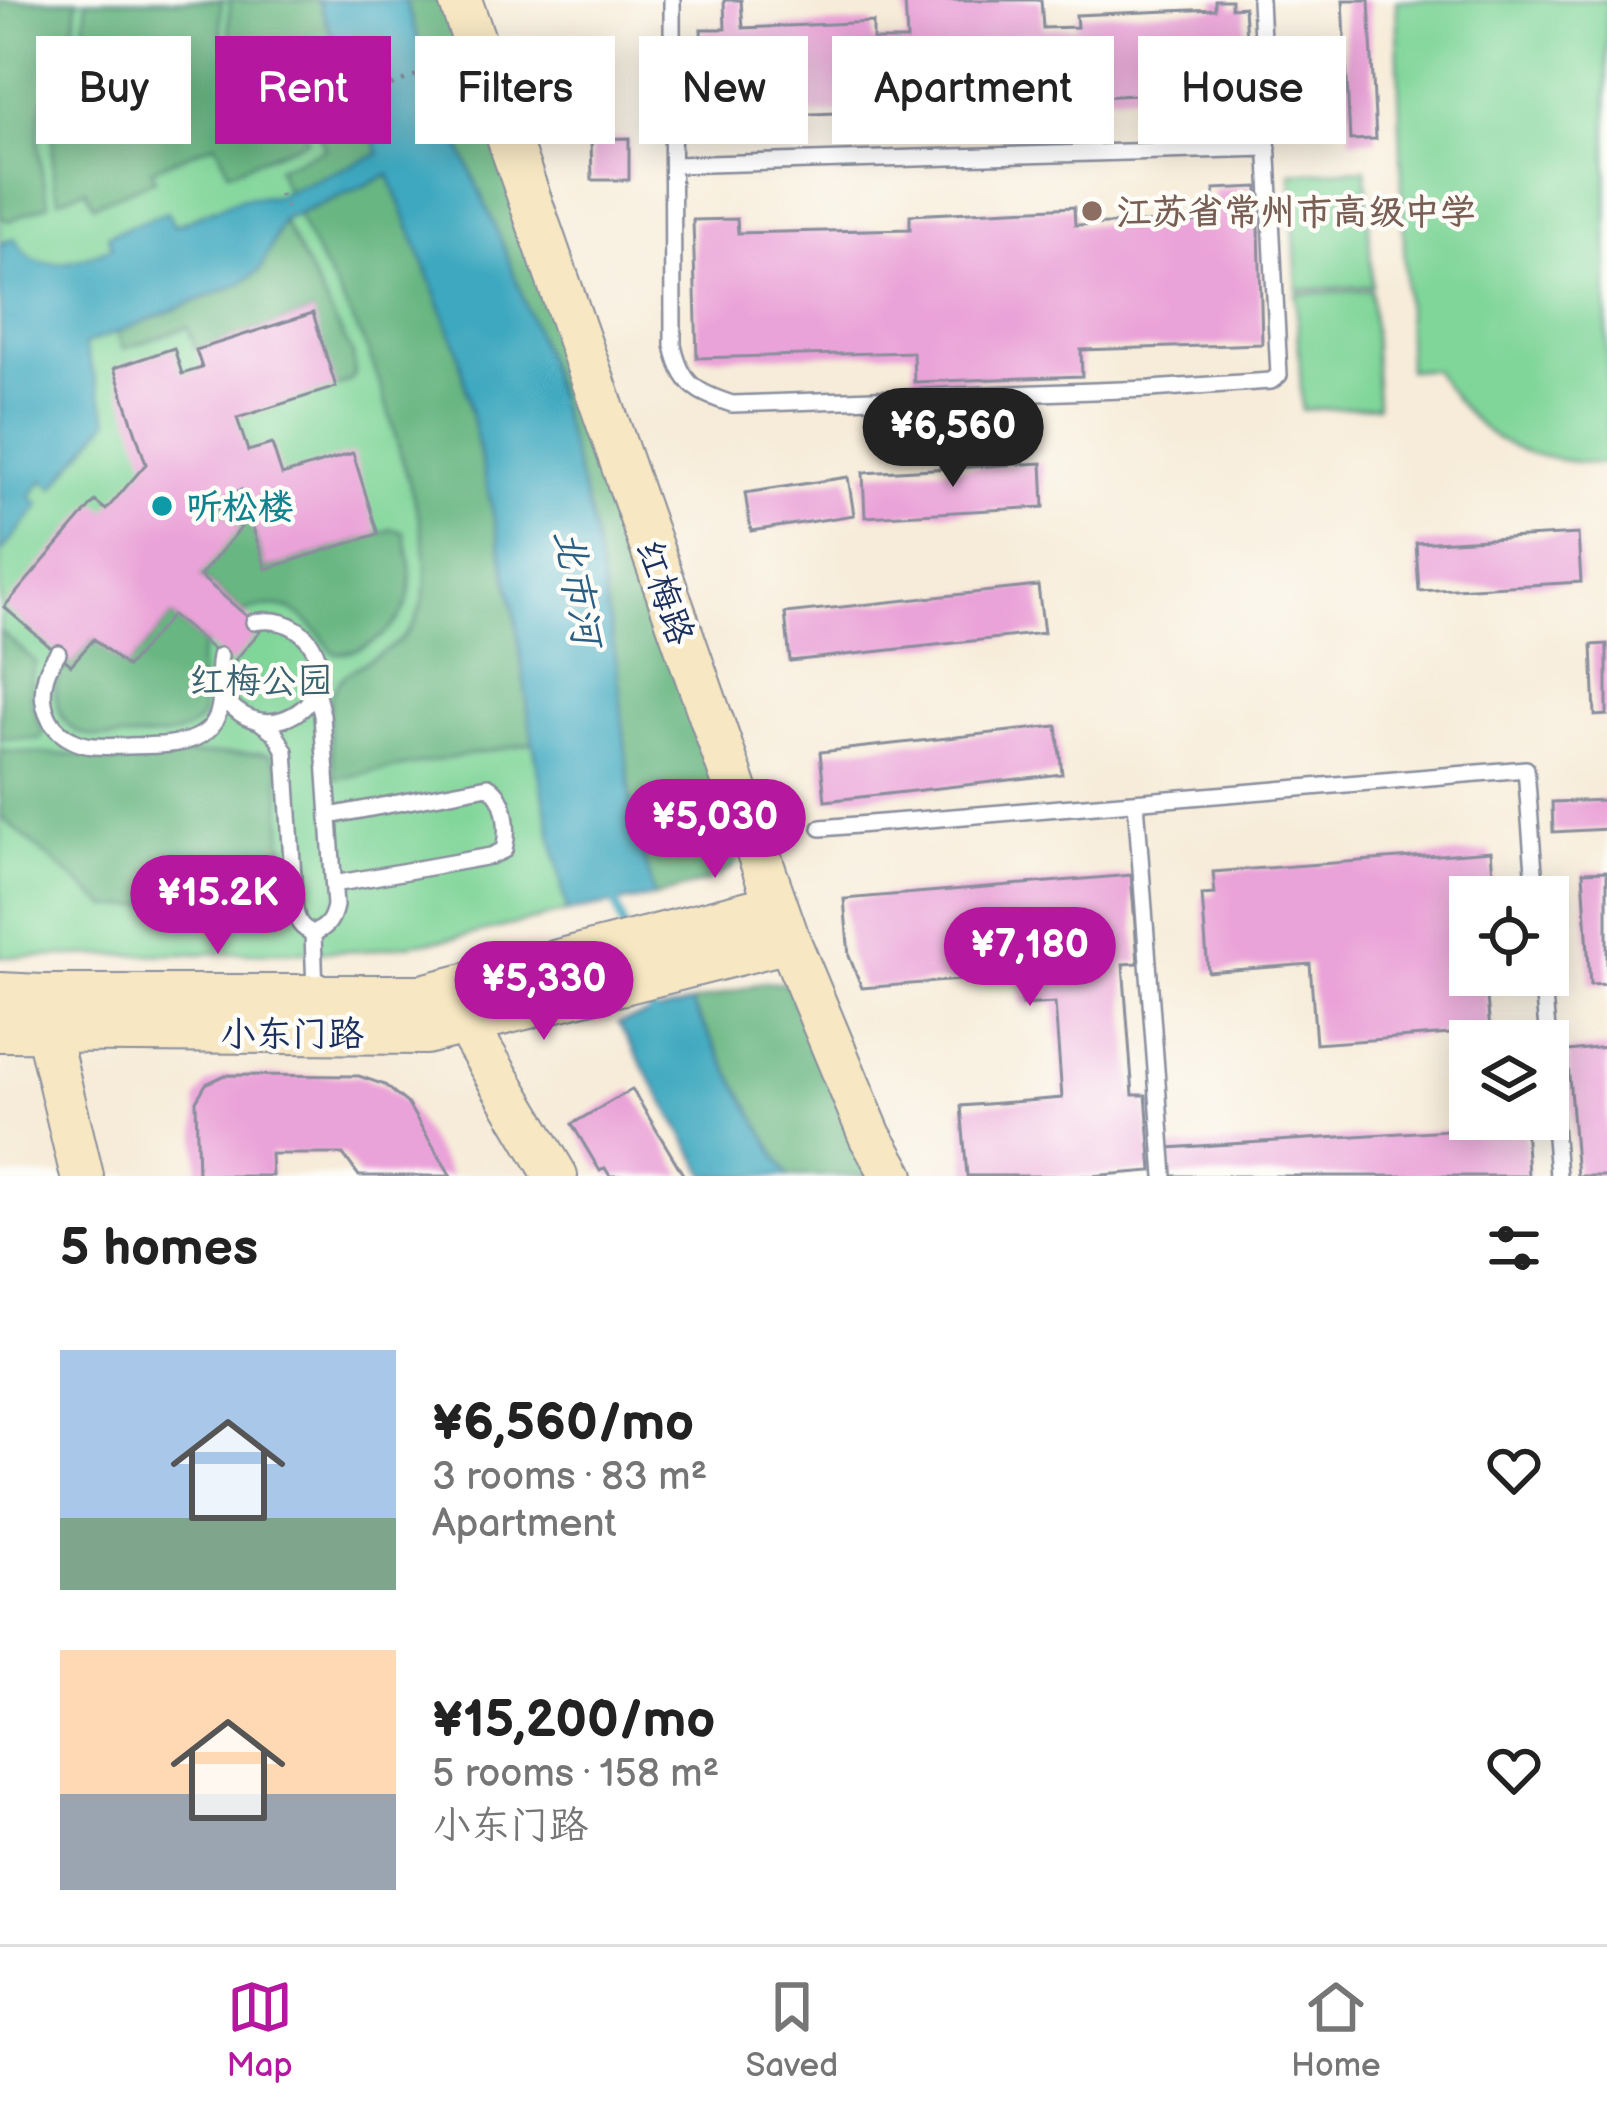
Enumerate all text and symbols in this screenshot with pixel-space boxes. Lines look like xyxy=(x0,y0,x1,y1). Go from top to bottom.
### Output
chip: Buy xyxy=(36,36,191,144)
chip: Rent xyxy=(215,36,391,144)
chip: Filters xyxy=(415,36,615,144)
chip: New xyxy=(639,36,808,144)
chip: Apartment xyxy=(832,36,1114,144)
chip: House xyxy=(1138,36,1346,144)
place label: 江苏省常州市高级中学 xyxy=(1116,192,1476,235)
marker: 江苏省常州市高级中学 xyxy=(1079,198,1105,224)
pin: ¥6,560 xyxy=(855,388,1051,490)
text: ¥6,560 xyxy=(890,403,1016,450)
place label: 听松楼 xyxy=(186,487,294,530)
marker: 听松楼 xyxy=(149,493,175,519)
water label: 北市河 xyxy=(543,526,611,655)
street label: 红梅路 xyxy=(626,535,702,651)
park label: 红梅公园 xyxy=(189,661,333,704)
pin: ¥5,030 xyxy=(617,779,813,881)
text: ¥5,030 xyxy=(652,794,778,841)
pin: ¥15.2K xyxy=(120,855,316,957)
text: ¥15.2K xyxy=(157,870,279,917)
map controls xyxy=(1449,876,1569,1140)
button: locate xyxy=(1449,876,1569,996)
pin: ¥7,180 xyxy=(932,907,1128,1009)
text: ¥7,180 xyxy=(971,922,1089,969)
pin: ¥5,330 xyxy=(446,941,642,1043)
text: ¥5,330 xyxy=(482,956,607,1003)
street label: 小东门路 xyxy=(220,1014,364,1057)
button: layers xyxy=(1449,1020,1569,1140)
icon: filters xyxy=(1481,1215,1547,1281)
text: 5 homes xyxy=(60,1218,258,1279)
text: ¥6,560/mo xyxy=(432,1393,694,1454)
icon: home xyxy=(156,1398,300,1542)
icon: heart xyxy=(1481,1437,1547,1503)
text: 3 rooms · 83 m² xyxy=(432,1454,707,1501)
text: Apartment xyxy=(432,1501,616,1548)
text: ¥15,200/mo xyxy=(432,1690,715,1751)
icon: home xyxy=(156,1698,300,1842)
icon: heart xyxy=(1481,1737,1547,1803)
text: 5 rooms · 158 m² xyxy=(432,1751,719,1798)
text: 小东门路 xyxy=(432,1803,588,1850)
tab: Map xyxy=(226,1974,293,2086)
tab: Saved xyxy=(745,1974,838,2086)
tab: Home xyxy=(1291,1974,1381,2086)

